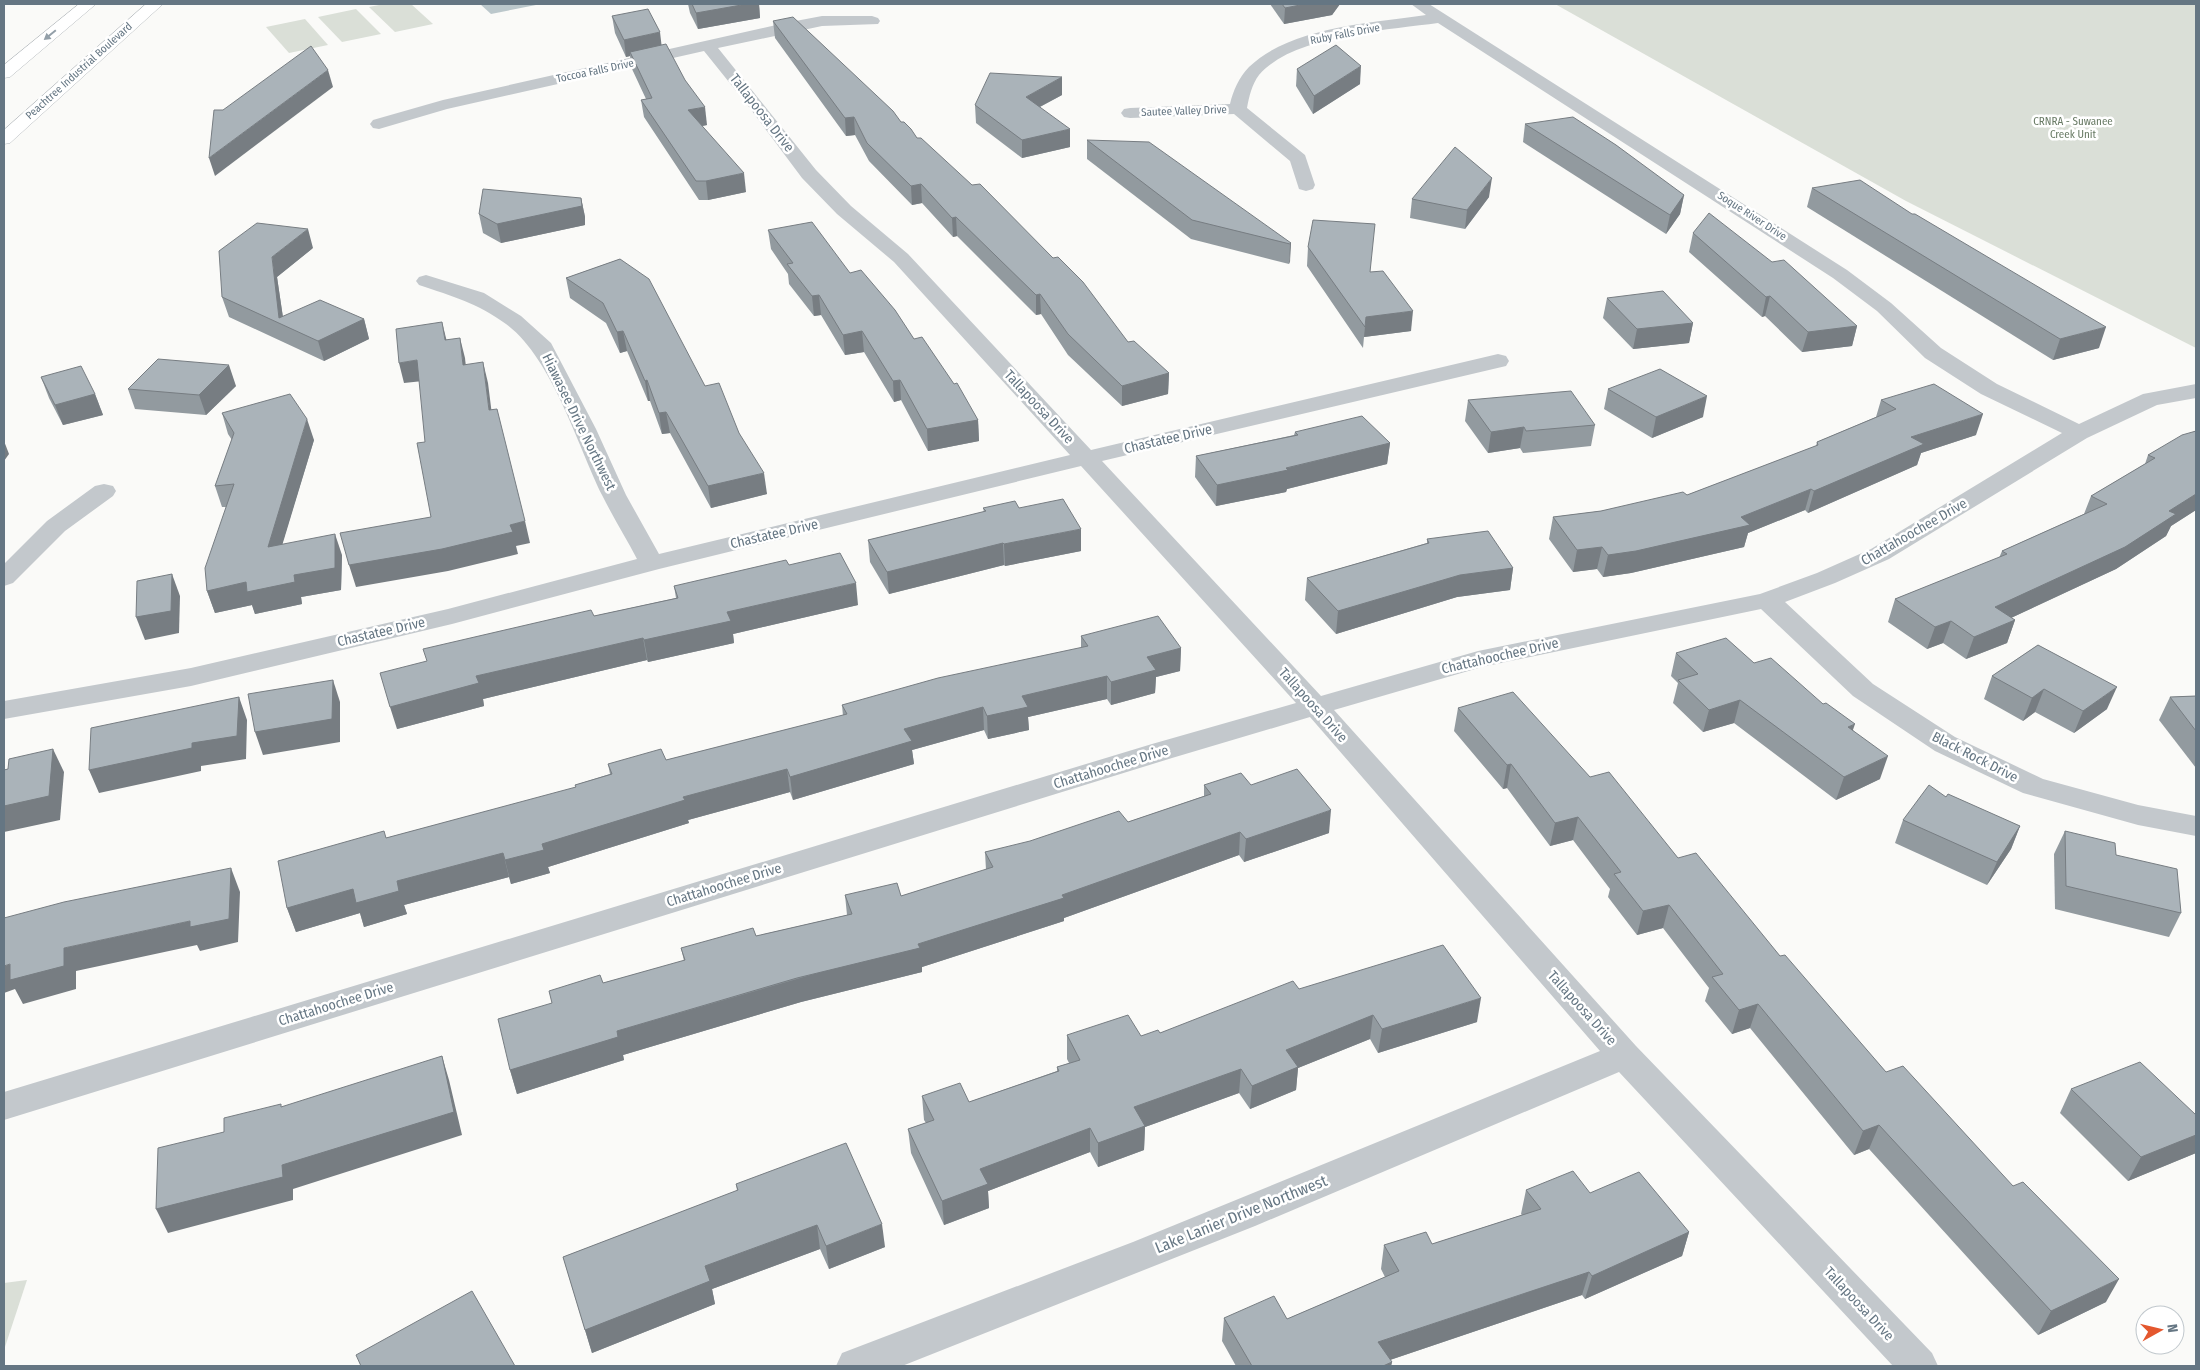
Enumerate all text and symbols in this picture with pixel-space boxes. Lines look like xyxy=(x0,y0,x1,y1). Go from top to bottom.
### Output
street label: Peachtree Industrial Boulevard xyxy=(23,20,135,122)
street label: Ruby Falls Drive xyxy=(1309,21,1381,47)
one-way arrow xyxy=(44,29,57,40)
street label: Toccoa Falls Drive xyxy=(555,56,635,86)
street label: Tallapoosa Drive xyxy=(726,71,798,156)
street label: Sautee Valley Drive xyxy=(1141,103,1227,119)
park label: CRNRA - Suwanee Creek Unit xyxy=(2033,115,2113,141)
street label: Soque River Drive xyxy=(1715,189,1789,243)
street label: Hiawasee Drive Northwest xyxy=(538,351,620,493)
street label: Tallapoosa Drive xyxy=(1001,367,1078,447)
street label: Chastatee Drive xyxy=(1122,421,1214,457)
street label: Chattahoochee Drive xyxy=(1858,495,1970,569)
street label: Chastatee Drive xyxy=(728,516,820,552)
street label: Chastatee Drive xyxy=(335,614,427,650)
street label: Chattahoochee Drive xyxy=(1440,634,1560,678)
street label: Tallapoosa Drive xyxy=(1275,664,1351,746)
street label: Black Rock Drive xyxy=(1929,728,2021,786)
street label: Chattahoochee Drive xyxy=(1051,741,1171,793)
street label: Chattahoochee Drive xyxy=(664,859,784,911)
street label: Tallapoosa Drive xyxy=(1544,967,1620,1049)
street label: Chattahoochee Drive xyxy=(276,978,396,1030)
street label: Lake Lanier Drive Northwest xyxy=(1152,1170,1330,1257)
street label: Tallapoosa Drive xyxy=(1821,1264,1898,1344)
north arrow xyxy=(2135,1305,2185,1355)
text: N xyxy=(2163,1323,2181,1334)

